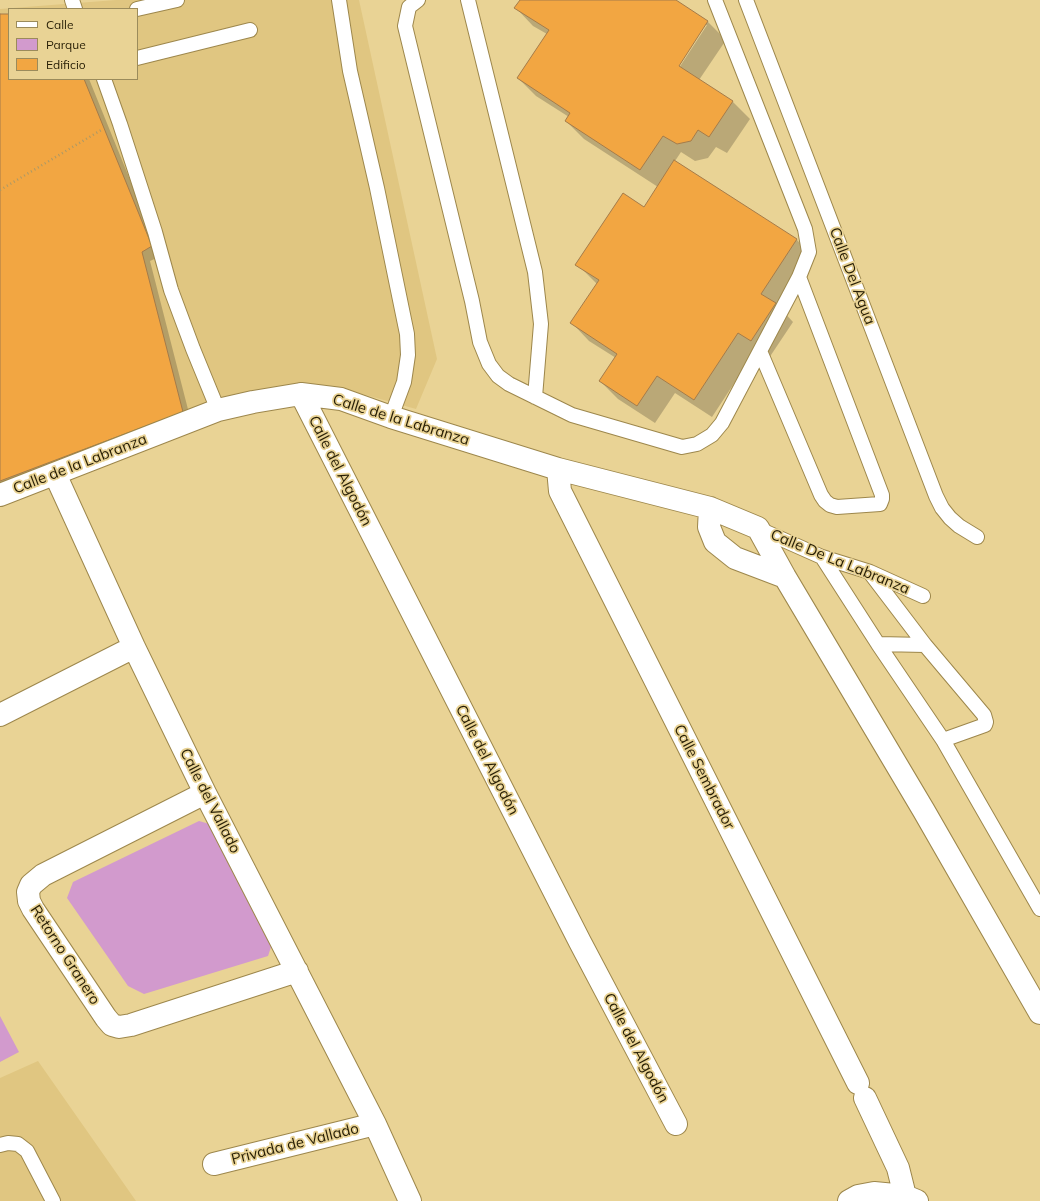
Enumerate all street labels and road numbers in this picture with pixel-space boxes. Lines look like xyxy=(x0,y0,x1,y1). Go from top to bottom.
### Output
street label: Calle Del Agua xyxy=(825,225,879,327)
street label: Calle de la Labranza xyxy=(331,391,471,449)
street label: Calle del Algodón xyxy=(304,413,376,529)
street label: Calle de la Labranza xyxy=(11,430,149,498)
street label: Calle De La Labranza xyxy=(768,526,912,598)
street label: Calle del Algodón xyxy=(451,702,523,818)
street label: Calle Sembrador xyxy=(670,722,738,832)
street label: Calle del Vallado xyxy=(176,746,244,856)
street label: Retorno Granero xyxy=(26,902,104,1008)
street label: Calle del Algodón xyxy=(600,990,672,1106)
street label: Privada de Vallado xyxy=(229,1119,361,1169)

